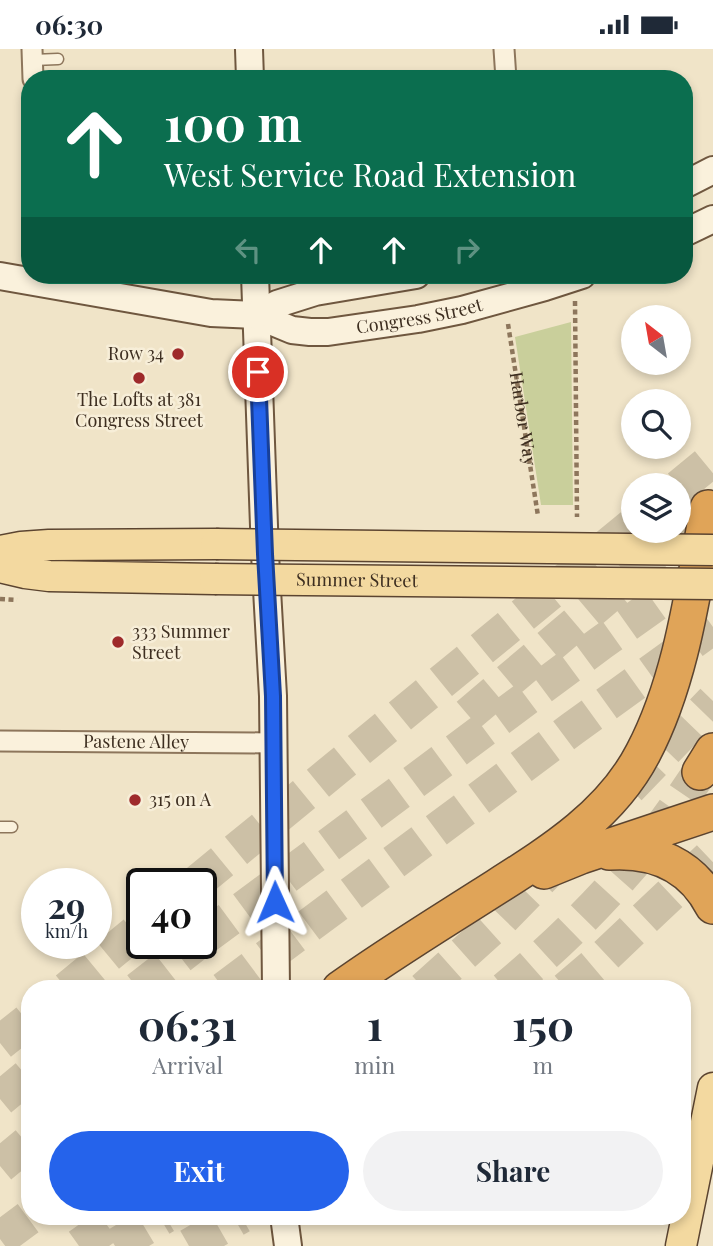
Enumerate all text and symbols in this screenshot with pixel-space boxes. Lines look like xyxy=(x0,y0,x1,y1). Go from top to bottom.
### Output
text: 06:30 xyxy=(35,7,103,42)
text: 100 m xyxy=(164,89,302,154)
icon: ahead xyxy=(49,98,140,189)
text: West Service Road Extension xyxy=(164,152,576,195)
icon: left xyxy=(229,231,267,269)
icon: ahead xyxy=(302,231,340,269)
icon: ahead xyxy=(375,231,413,269)
icon: right xyxy=(448,231,486,269)
street label: Congress Street xyxy=(354,292,486,339)
north arrow xyxy=(621,305,691,375)
map controls xyxy=(621,305,691,543)
place label: Row 34 xyxy=(108,341,164,365)
pin xyxy=(228,342,288,402)
marker: Row 34 xyxy=(170,346,186,362)
icon: arrive xyxy=(239,353,277,391)
marker: The Lofts at 381 Congress Street xyxy=(131,370,147,386)
street label: Harbor Way xyxy=(505,370,543,468)
place label: The Lofts at 381 Congress Street xyxy=(75,387,204,432)
button: search xyxy=(621,389,691,459)
button: layers xyxy=(621,473,691,543)
street label: Summer Street xyxy=(296,567,419,592)
place label: 333 Summer Street xyxy=(132,619,230,664)
marker: 333 Summer Street xyxy=(110,634,126,650)
street label: Pastene Alley xyxy=(83,729,189,753)
place label: 315 on A xyxy=(149,787,212,811)
marker: 315 on A xyxy=(127,792,143,808)
position arrow xyxy=(238,865,312,939)
speed limit sign: 40 xyxy=(126,868,217,959)
text: 29 xyxy=(48,881,85,928)
text: km/h xyxy=(45,919,88,943)
text: 06:31 xyxy=(138,996,237,1052)
text: 1 xyxy=(367,996,383,1052)
text: 150 xyxy=(512,996,574,1052)
text: Arrival xyxy=(152,1049,223,1080)
text: min xyxy=(354,1049,395,1080)
text: m xyxy=(533,1049,553,1080)
button: Exit xyxy=(49,1131,349,1211)
button: Share xyxy=(363,1131,663,1211)

